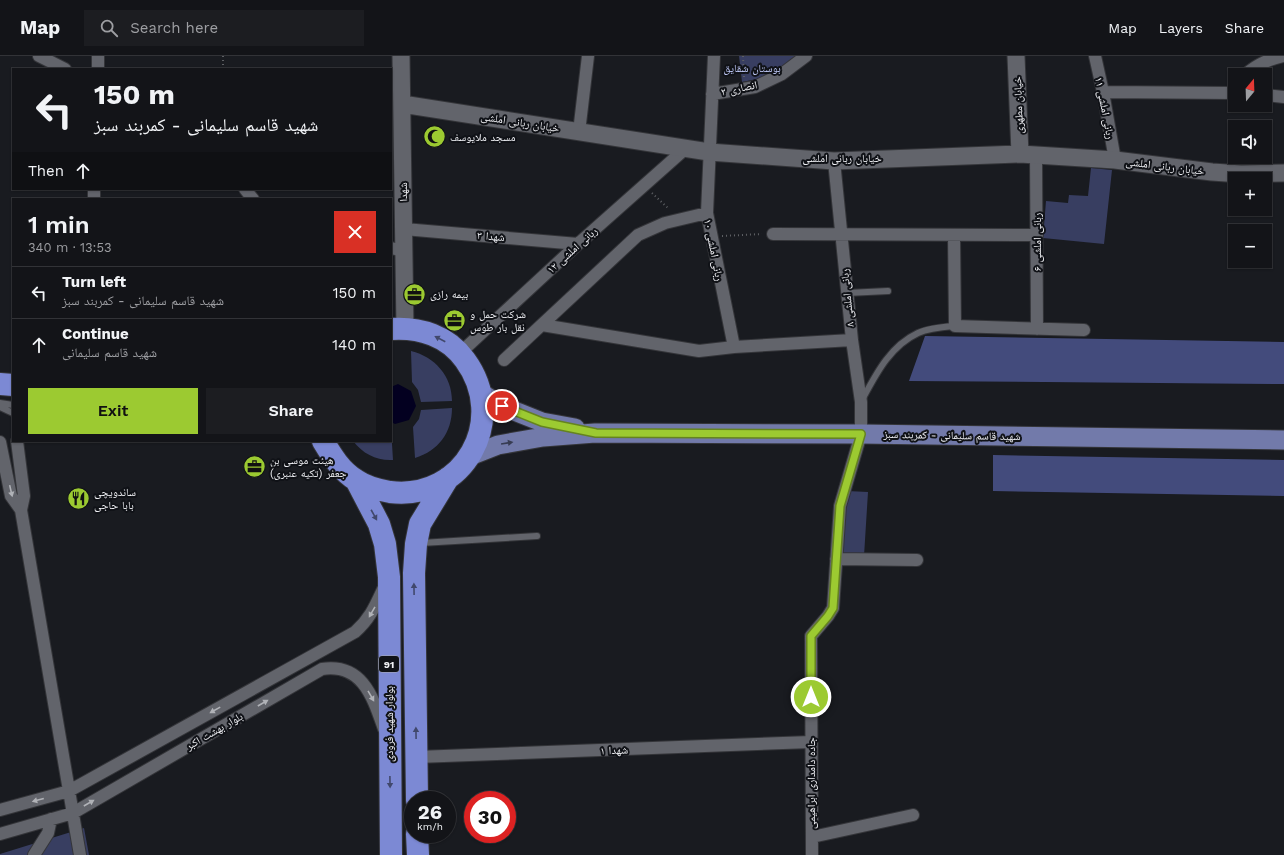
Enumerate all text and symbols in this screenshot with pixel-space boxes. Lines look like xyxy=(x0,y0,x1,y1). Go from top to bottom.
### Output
search box xyxy=(84,10,364,46)
text: Map xyxy=(20,16,60,39)
icon: search xyxy=(98,17,120,39)
text: Search here xyxy=(130,19,218,37)
text: Map xyxy=(1108,20,1137,36)
text: Layers xyxy=(1159,20,1203,36)
text: Share xyxy=(1225,20,1264,36)
park label: بوستان شقایق xyxy=(723,62,781,75)
north arrow xyxy=(1228,68,1272,112)
map controls xyxy=(1228,68,1272,268)
street label: خیابان مطهری xyxy=(1011,76,1026,134)
street label: ربانی املشی ۱۱ xyxy=(1092,76,1117,140)
text: 150 m xyxy=(94,78,175,111)
street label: انصاری ۲ xyxy=(720,78,758,99)
icon: left xyxy=(28,84,80,136)
street label: خیابان ربانی املشی xyxy=(480,110,560,135)
text: شهید قاسم سلیمانی - کمربند سبز xyxy=(94,114,318,135)
button: sound xyxy=(1228,120,1272,164)
mosque icon: مسجد ملایوسف xyxy=(422,124,448,150)
place label: مسجد ملایوسف xyxy=(450,131,515,144)
street label: خیابان ربانی املشی xyxy=(802,152,882,165)
street label: خیابان ربانی املشی xyxy=(1125,155,1205,178)
icon: ahead xyxy=(72,160,94,182)
text: Then xyxy=(28,162,64,180)
button: + xyxy=(1228,172,1272,216)
street label: شهدا xyxy=(397,182,410,202)
text: 1 min xyxy=(28,211,90,239)
button: close xyxy=(334,211,376,253)
street label: ربانی املشی ۶ xyxy=(1031,213,1044,271)
street label: ربانی املشی ۱۰ xyxy=(701,218,726,282)
street label: ربانی املشی ۱۲ xyxy=(544,224,600,276)
button: − xyxy=(1228,224,1272,268)
street label: شهدا ۳ xyxy=(476,229,505,244)
text: 340 m · 13:53 xyxy=(28,240,112,255)
street label: ربانی املشی ۸ xyxy=(838,268,857,328)
text: Turn left xyxy=(62,273,126,291)
office icon: بیمه رازی xyxy=(401,281,427,307)
icon: left xyxy=(28,282,50,304)
text: 150 m xyxy=(333,284,376,302)
place label: بیمه رازی xyxy=(430,288,468,301)
text: شهید قاسم سلیمانی - کمربند سبز xyxy=(62,293,224,308)
office icon: شرکت حمل و نقل بار طوس xyxy=(442,307,468,333)
place label: شرکت حمل و نقل بار طوس xyxy=(470,308,526,334)
text: Continue xyxy=(62,325,129,343)
icon: ahead xyxy=(28,334,50,356)
text: 140 m xyxy=(332,336,376,354)
one-way arrow xyxy=(435,336,446,342)
text: شهید قاسم سلیمانی xyxy=(62,345,157,360)
button: Exit xyxy=(28,388,198,434)
button: Share xyxy=(206,388,376,434)
pin xyxy=(485,389,519,423)
icon: arrive xyxy=(491,395,513,417)
street label: شهید قاسم سلیمانی - کمربند سبز xyxy=(882,428,1021,444)
one-way arrow xyxy=(501,440,513,446)
office icon: هيئت موسی بن جعفر (تکیه عنبری) xyxy=(242,453,268,479)
place label: هيئت موسی بن جعفر (تکیه عنبری) xyxy=(270,454,346,480)
one-way arrow xyxy=(8,485,14,497)
restaurant icon: ساندویچی بابا حاجی xyxy=(65,485,91,511)
place label: ساندویچی بابا حاجی xyxy=(94,486,136,512)
one-way arrow xyxy=(371,509,378,520)
one-way arrow xyxy=(411,582,417,595)
one-way arrow xyxy=(368,606,375,618)
road number: 91 xyxy=(379,656,399,672)
position arrow xyxy=(790,676,832,718)
street label: بولوار شهید فرودی xyxy=(383,686,396,762)
one-way arrow xyxy=(368,690,375,702)
one-way arrow xyxy=(257,700,269,707)
one-way arrow xyxy=(209,706,221,713)
street label: بلوار بهشت اکبر xyxy=(183,710,245,753)
one-way arrow xyxy=(413,726,419,739)
street label: جاده دامداری ابراهیمی xyxy=(805,737,818,829)
street label: شهدا ۱ xyxy=(600,744,628,757)
one-way arrow xyxy=(387,776,393,789)
speed limit sign: 30 xyxy=(464,791,516,843)
one-way arrow xyxy=(31,797,44,803)
one-way arrow xyxy=(83,800,95,807)
text: 26 xyxy=(418,800,442,824)
text: km/h xyxy=(417,821,443,832)

